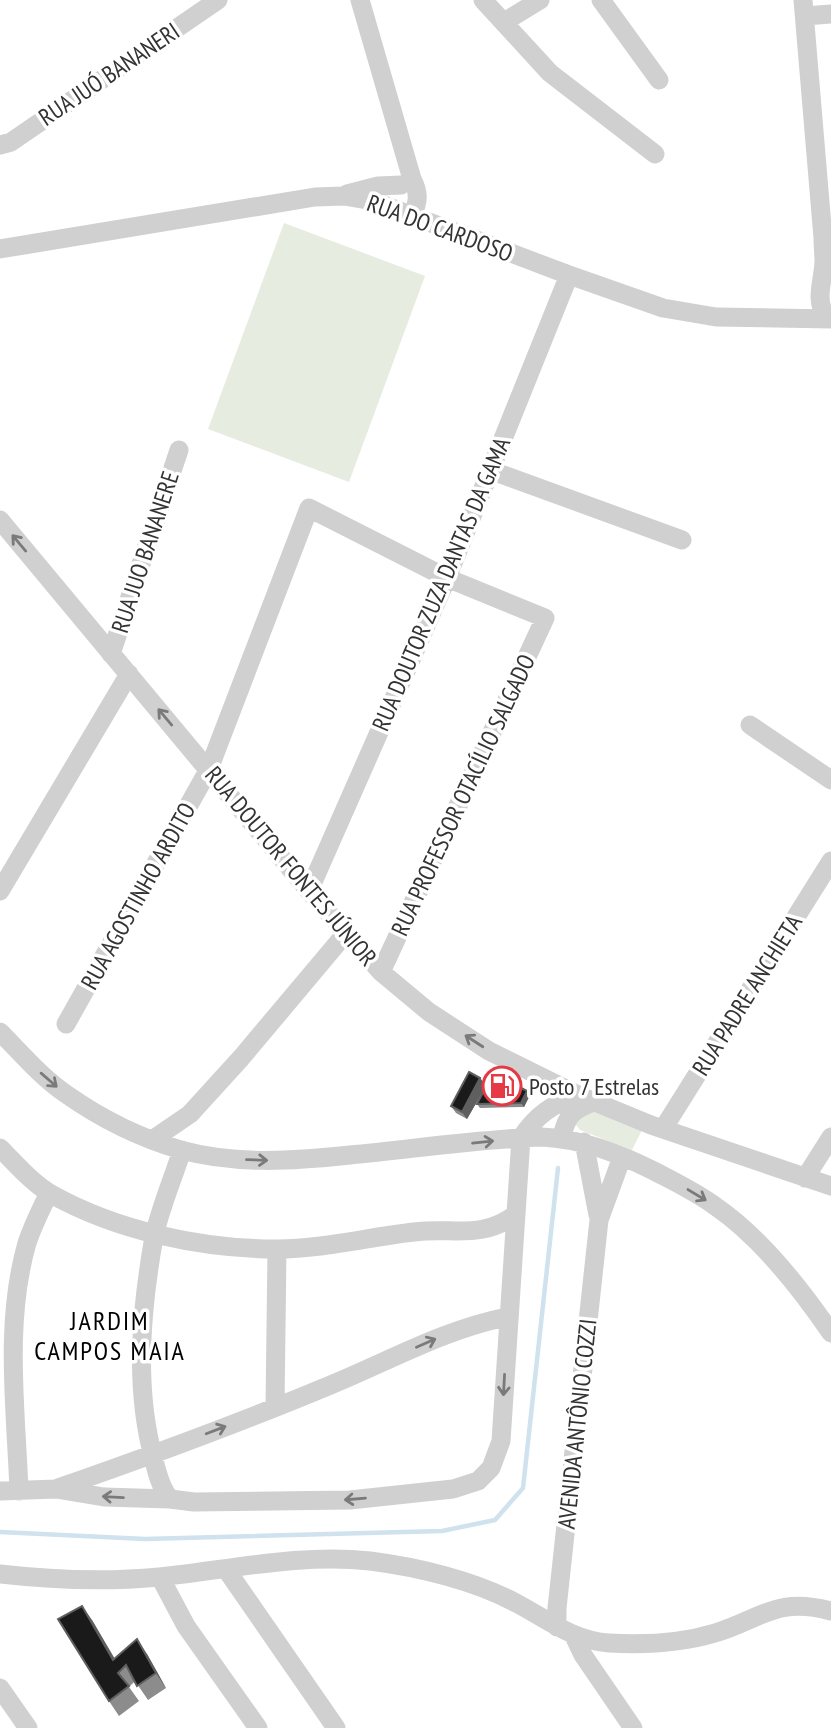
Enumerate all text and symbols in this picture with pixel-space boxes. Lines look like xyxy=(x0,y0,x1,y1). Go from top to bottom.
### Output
street label: RUA JUÓ BANANERI xyxy=(33,15,185,133)
street label: RUA DO CARDOSO xyxy=(363,187,517,269)
street label: RUA DOUTOR ZUZA DANTAS DA GAMA xyxy=(365,432,517,736)
street label: RUA JUO BANANERE xyxy=(104,467,186,637)
one-way arrow xyxy=(11,534,26,552)
street label: RUA PROFESSOR OTACÍLIO SALGADO xyxy=(384,649,542,941)
one-way arrow xyxy=(157,708,173,726)
street label: RUA DOUTOR FONTES JÚNIOR xyxy=(198,760,384,972)
street label: RUA AGOSTINHO ARDITO xyxy=(74,797,202,995)
street label: RUA PADRE ANCHIETA xyxy=(685,908,809,1081)
one-way arrow xyxy=(464,1034,484,1048)
fuel station icon: Posto 7 Estrelas xyxy=(481,1065,523,1107)
place label: Posto 7 Estrelas xyxy=(529,1071,659,1102)
one-way arrow xyxy=(39,1072,57,1088)
one-way arrow xyxy=(471,1135,494,1148)
one-way arrow xyxy=(245,1153,268,1166)
one-way arrow xyxy=(687,1188,707,1202)
district label: JARDIM CAMPOS MAIA xyxy=(34,1304,186,1367)
street label: AVENIDA ANTÔNIO COZZI xyxy=(551,1317,603,1531)
one-way arrow xyxy=(415,1336,437,1349)
one-way arrow xyxy=(497,1373,510,1396)
one-way arrow xyxy=(205,1423,227,1435)
one-way arrow xyxy=(102,1490,125,1503)
one-way arrow xyxy=(345,1493,367,1506)

